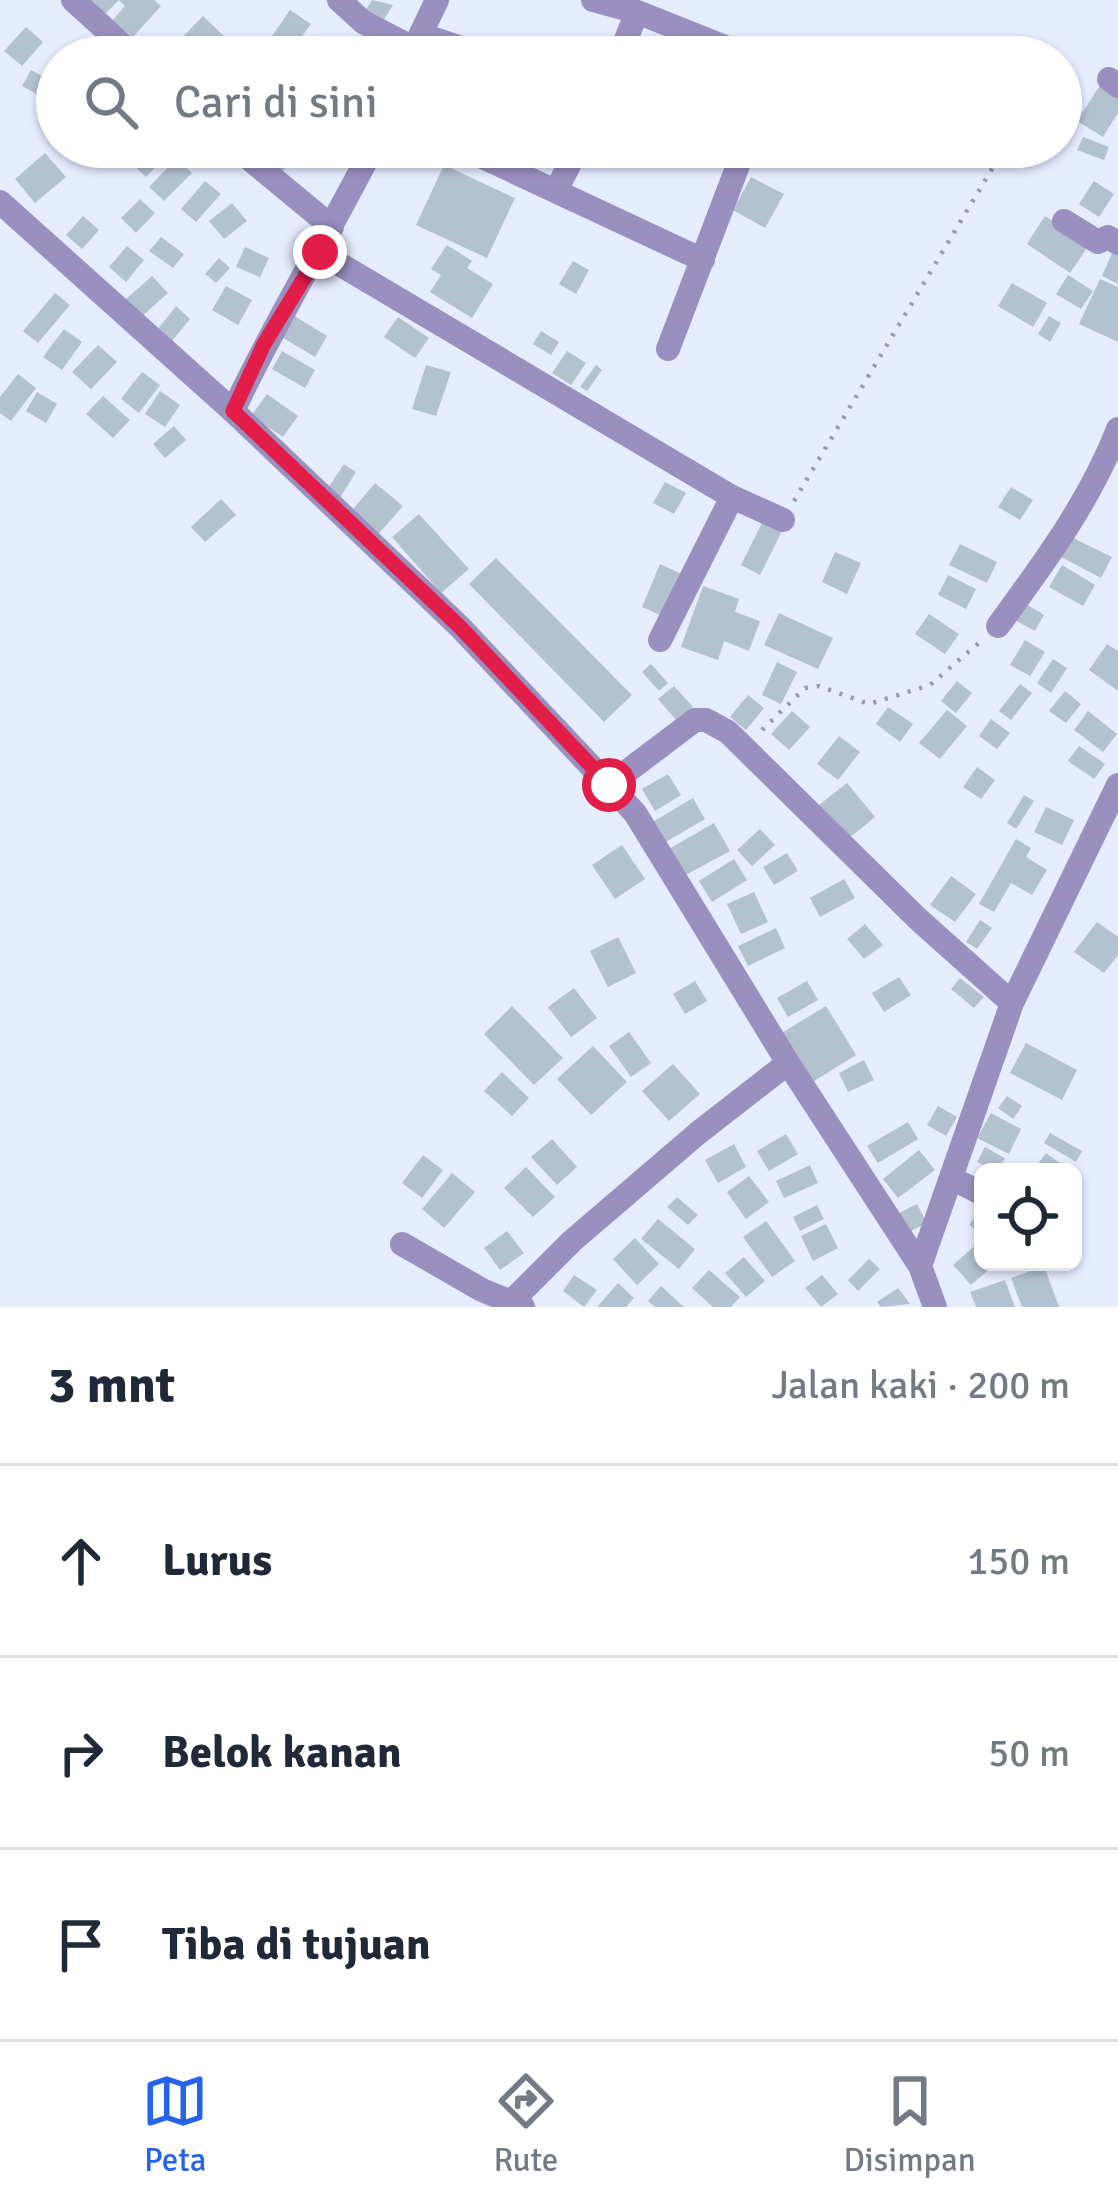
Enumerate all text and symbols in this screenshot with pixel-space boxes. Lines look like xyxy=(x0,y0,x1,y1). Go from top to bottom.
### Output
search box xyxy=(36,36,1082,168)
icon: search xyxy=(78,69,144,135)
text: Cari di sini xyxy=(174,75,378,130)
route end xyxy=(293,225,347,279)
route start xyxy=(582,758,636,812)
map controls xyxy=(974,1163,1082,1271)
button: locate xyxy=(974,1163,1082,1271)
text: 3 mnt xyxy=(48,1354,175,1417)
text: Jalan kaki · 200 m xyxy=(772,1361,1070,1409)
icon: ahead xyxy=(48,1528,114,1594)
text: Lurus xyxy=(162,1533,272,1588)
text: 150 m xyxy=(967,1537,1070,1585)
icon: right xyxy=(48,1720,114,1786)
text: Belok kanan xyxy=(162,1725,402,1780)
text: 50 m xyxy=(988,1729,1070,1777)
icon: arrive xyxy=(48,1912,114,1978)
text: Tiba di tujuan xyxy=(162,1917,431,1972)
tab: Peta xyxy=(142,2068,208,2181)
tab: Rute xyxy=(493,2068,559,2181)
tab: Disimpan xyxy=(843,2068,976,2181)

